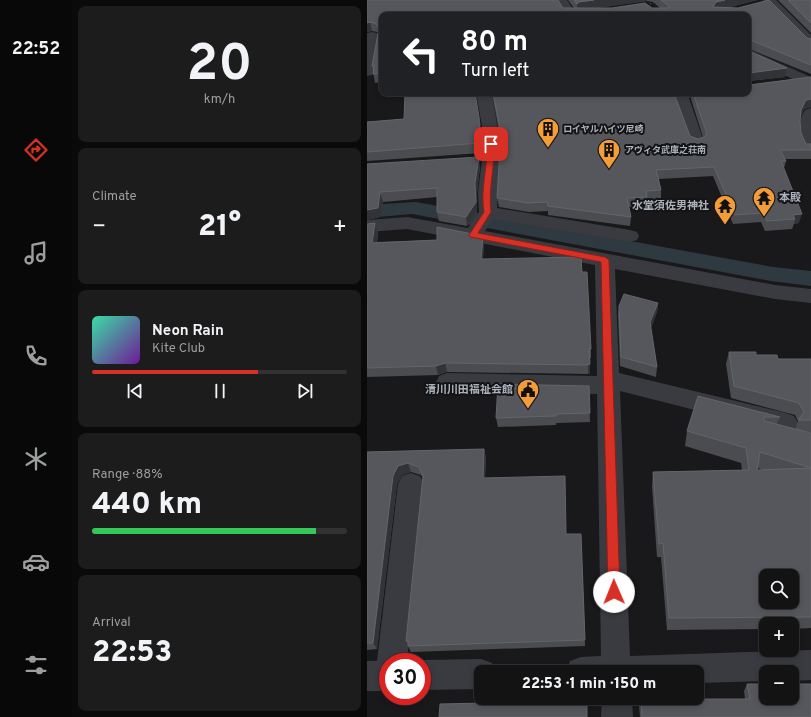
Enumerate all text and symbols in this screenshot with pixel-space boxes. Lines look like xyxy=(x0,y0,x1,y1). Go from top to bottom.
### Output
text: 80 m xyxy=(461,25,528,61)
icon: left xyxy=(395,28,447,80)
text: 20 xyxy=(187,33,253,99)
text: 22:52 xyxy=(12,38,60,61)
text: Turn left xyxy=(461,60,529,83)
text: km/h xyxy=(204,92,235,108)
building icon: ロイヤルハイツ尼崎 xyxy=(535,116,561,149)
place label: ロイヤルハイツ尼崎 xyxy=(563,124,644,135)
pin xyxy=(474,127,508,161)
icon: arrive xyxy=(480,133,502,155)
icon: directions xyxy=(22,136,50,164)
building icon: アヴィタ武庫之荘南 xyxy=(596,137,622,170)
place label: アヴィタ武庫之荘南 xyxy=(625,145,706,156)
temple icon: 本殿 xyxy=(751,185,777,218)
text: Climate xyxy=(92,189,137,205)
place label: 本殿 xyxy=(779,191,801,205)
temple icon: 水堂須佐男神社 xyxy=(712,193,738,226)
place label: 水堂須佐男神社 xyxy=(632,199,709,213)
text: 21° xyxy=(198,209,241,246)
text: − xyxy=(92,214,106,241)
text: + xyxy=(333,214,347,241)
icon: music xyxy=(22,239,50,267)
text: Neon Rain xyxy=(152,322,224,341)
text: Kite Club xyxy=(152,341,205,357)
icon: phone xyxy=(22,342,50,370)
public building icon: 清川川田福祉会館 xyxy=(515,377,541,410)
icon: previous xyxy=(124,380,146,402)
icon: pause xyxy=(209,380,231,402)
icon: next xyxy=(294,380,316,402)
place label: 清川川田福祉会館 xyxy=(425,383,513,397)
icon: climate xyxy=(22,445,50,473)
text: Range · 88% xyxy=(92,467,163,483)
text: 440 km xyxy=(92,487,202,524)
icon: car xyxy=(22,548,50,576)
map controls xyxy=(759,569,799,705)
button: search xyxy=(759,569,799,609)
position arrow xyxy=(593,571,635,613)
text: Arrival xyxy=(92,615,131,631)
button: + xyxy=(759,617,799,657)
text: 22:53 xyxy=(92,635,172,672)
icon: filters xyxy=(22,651,50,679)
speed limit sign: 30 xyxy=(379,653,431,705)
button: − xyxy=(759,665,799,705)
text: 22:53 · 1 min · 150 m xyxy=(522,675,656,694)

